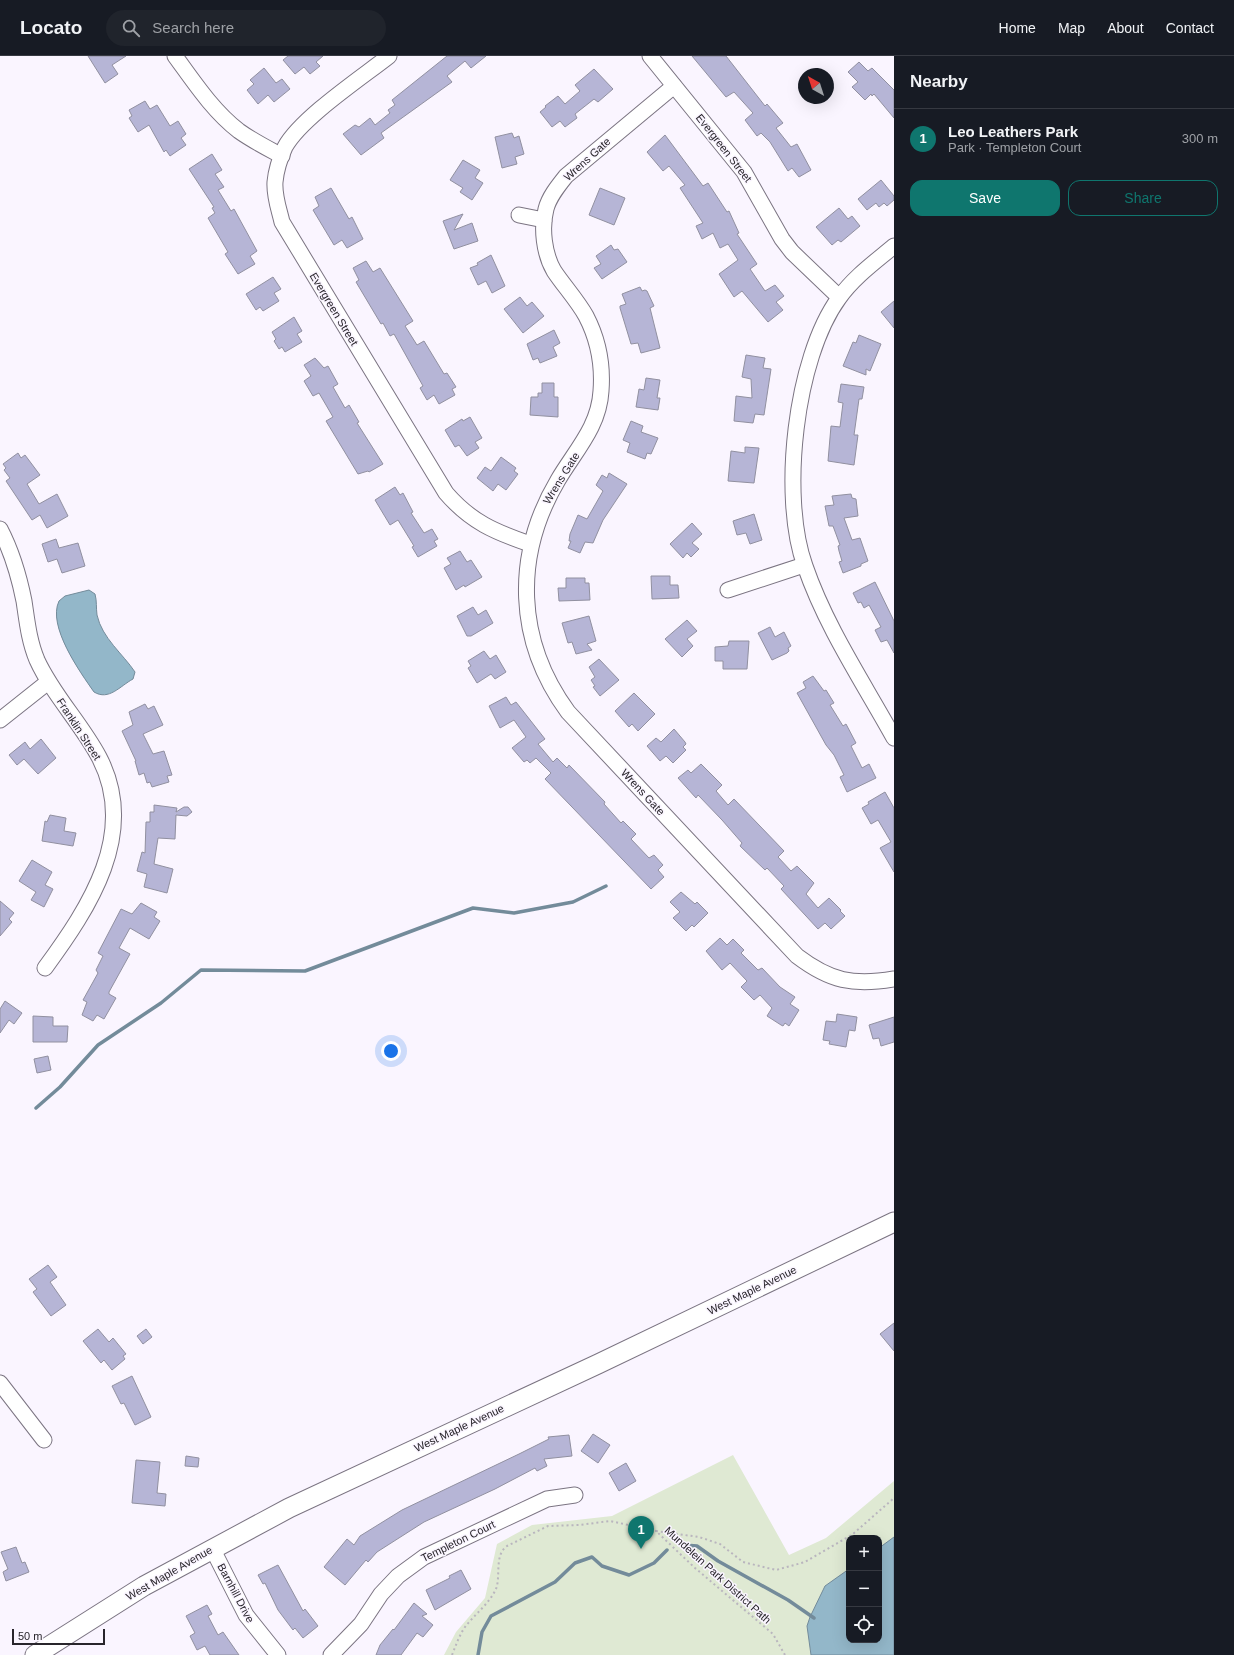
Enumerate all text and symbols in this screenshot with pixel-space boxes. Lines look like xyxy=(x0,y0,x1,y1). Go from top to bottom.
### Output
search box xyxy=(106,10,386,46)
text: Locato xyxy=(20,17,82,38)
icon: search xyxy=(120,17,142,39)
text: Search here xyxy=(152,19,234,36)
text: Home xyxy=(999,20,1036,36)
text: Map xyxy=(1058,20,1085,36)
text: About xyxy=(1107,20,1144,36)
text: Contact xyxy=(1166,20,1214,36)
north arrow xyxy=(798,68,834,104)
text: Nearby xyxy=(910,72,968,91)
street label: Evergreen Street xyxy=(694,112,754,184)
text: Leo Leathers Park xyxy=(948,123,1078,140)
text: 1 xyxy=(919,131,927,146)
text: 300 m xyxy=(1182,131,1218,146)
street label: Wrens Gate xyxy=(561,135,613,183)
text: Park · Templeton Court xyxy=(948,140,1081,155)
button: Save xyxy=(910,180,1060,216)
button: Share xyxy=(1068,180,1218,216)
street label: Evergreen Street xyxy=(307,270,361,348)
street label: Wrens Gate xyxy=(540,450,582,506)
street label: Franklin Street xyxy=(54,696,104,762)
street label: Wrens Gate xyxy=(619,767,667,817)
your location xyxy=(381,1041,401,1061)
street label: West Maple Avenue xyxy=(706,1263,798,1317)
street label: West Maple Avenue xyxy=(412,1402,506,1454)
pin: 1 xyxy=(628,1516,654,1549)
street label: Templeton Court xyxy=(419,1518,497,1564)
street label: Mundelein Park District Path xyxy=(662,1524,774,1626)
map controls xyxy=(846,1535,882,1643)
button: + xyxy=(846,1535,882,1571)
street label: West Maple Avenue xyxy=(124,1543,214,1603)
street label: Barnhill Drive xyxy=(215,1561,257,1625)
button: − xyxy=(846,1571,882,1607)
button: locate xyxy=(846,1607,882,1643)
scale bar xyxy=(12,1627,105,1646)
text: 50 m xyxy=(18,1630,42,1642)

